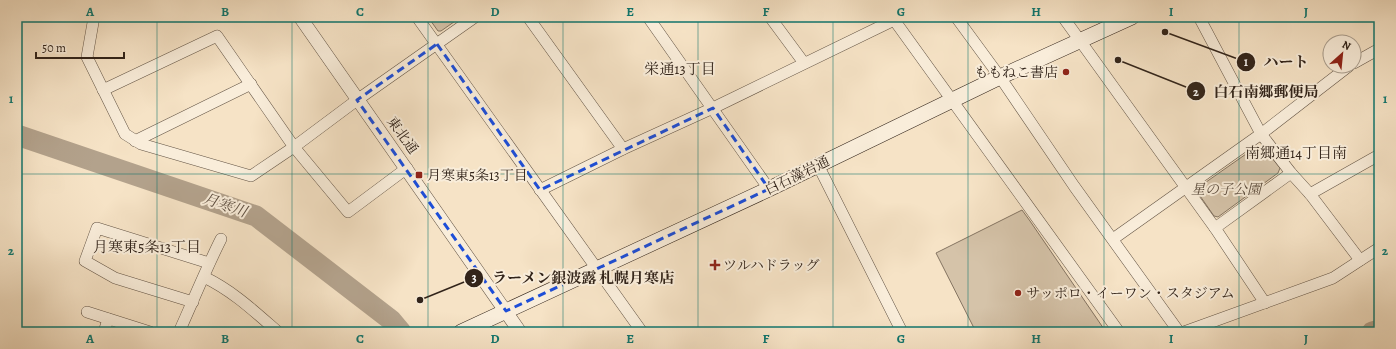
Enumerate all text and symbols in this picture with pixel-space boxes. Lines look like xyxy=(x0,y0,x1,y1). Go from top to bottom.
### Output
text: A xyxy=(85,3,95,20)
text: B xyxy=(221,3,229,20)
text: C xyxy=(356,3,364,20)
text: D xyxy=(490,3,500,20)
text: E xyxy=(626,3,634,20)
text: F xyxy=(763,3,770,20)
text: G xyxy=(897,3,905,20)
text: H xyxy=(1031,3,1041,20)
text: I xyxy=(1169,3,1174,20)
text: J xyxy=(1304,3,1308,20)
scale bar xyxy=(36,34,124,60)
north arrow xyxy=(1322,34,1362,74)
text: N xyxy=(1339,37,1353,54)
text: 50 m xyxy=(42,40,66,56)
callout: ハート xyxy=(1236,49,1317,76)
text: ハート xyxy=(1263,52,1309,72)
text: 1 xyxy=(1244,54,1249,70)
district label: 栄通13丁目 xyxy=(644,59,716,79)
place label: ももねこ書店 xyxy=(974,63,1058,82)
marker: ももねこ書店 xyxy=(1061,67,1071,77)
callout: 白石南郷郵便局 xyxy=(1186,78,1327,105)
text: 白石南郷郵便局 xyxy=(1213,82,1319,102)
text: 2 xyxy=(1193,84,1199,100)
text: 1 xyxy=(9,90,14,107)
text: 1 xyxy=(1383,90,1388,107)
street label: 東北通 xyxy=(383,113,423,158)
district label: 南郷通14丁目南 xyxy=(1245,143,1347,163)
street label: 白石藻岩通 xyxy=(762,152,833,199)
place label: 月寒東5条13丁目 xyxy=(427,166,528,185)
marker: 月寒東5条13丁目 xyxy=(414,170,424,180)
park label: 星の子公園 xyxy=(1191,180,1263,199)
water label: 月寒川 xyxy=(200,188,251,222)
district label: 月寒東5条13丁目 xyxy=(93,237,201,257)
text: 2 xyxy=(8,242,15,259)
text: 2 xyxy=(1382,242,1389,259)
place label: ツルハドラッグ xyxy=(723,256,819,275)
marker: ツルハドラッグ xyxy=(710,260,720,270)
callout: ラーメン銀波露 札幌月寒店 xyxy=(464,265,682,292)
text: ラーメン銀波露 札幌月寒店 xyxy=(492,268,674,288)
text: 3 xyxy=(471,270,477,286)
place label: サッポロ・イーワン・スタジアム xyxy=(1026,284,1235,303)
marker: サッポロ・イーワン・スタジアム xyxy=(1013,288,1023,298)
text: A xyxy=(85,330,95,347)
text: B xyxy=(221,330,229,347)
text: C xyxy=(356,330,364,347)
text: D xyxy=(490,330,500,347)
text: E xyxy=(626,330,634,347)
text: F xyxy=(763,330,770,347)
text: G xyxy=(897,330,905,347)
text: H xyxy=(1031,330,1041,347)
text: I xyxy=(1169,330,1174,347)
text: J xyxy=(1304,330,1308,347)

